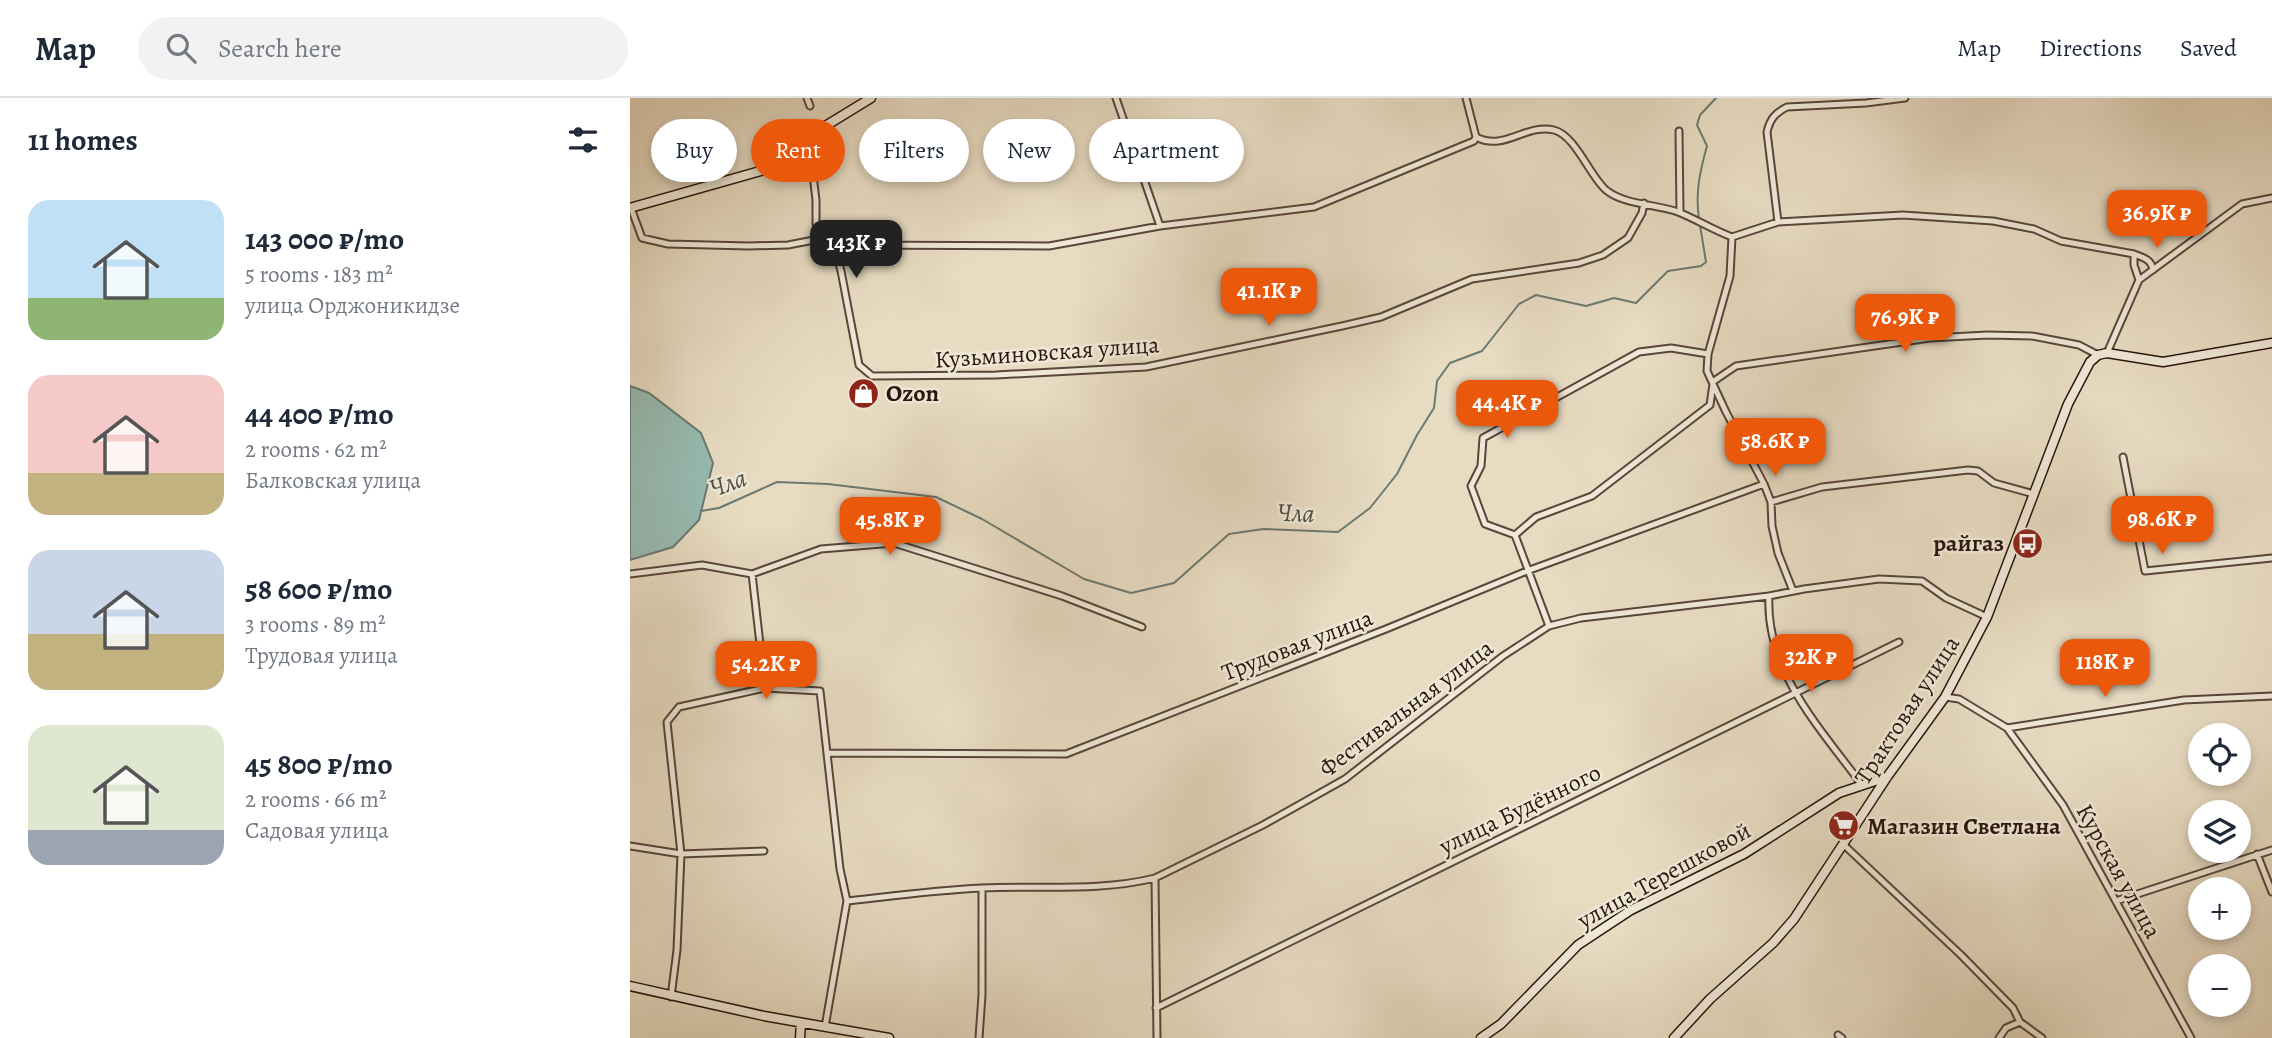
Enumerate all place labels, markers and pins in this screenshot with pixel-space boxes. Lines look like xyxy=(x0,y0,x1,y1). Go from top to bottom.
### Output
pin: 36.9K ₽ xyxy=(2092,190,2222,250)
pin: 143K ₽ xyxy=(799,220,913,280)
pin: 41.1K ₽ xyxy=(1204,268,1334,328)
pin: 76.9K ₽ xyxy=(1840,294,1970,354)
shop icon: Ozon xyxy=(846,376,880,410)
place label: Ozon xyxy=(886,377,940,409)
pin: 44.4K ₽ xyxy=(1442,380,1572,440)
pin: 58.6K ₽ xyxy=(1710,418,1840,478)
pin: 98.6K ₽ xyxy=(2097,496,2227,556)
pin: 45.8K ₽ xyxy=(825,498,955,557)
bus stop icon: райгаз xyxy=(2010,526,2044,560)
place label: райгаз xyxy=(1933,527,2004,559)
pin: 32K ₽ xyxy=(1762,634,1860,694)
pin: 118K ₽ xyxy=(2048,640,2162,699)
pin: 54.2K ₽ xyxy=(701,642,831,701)
supermarket icon: Магазин Светлана xyxy=(1827,809,1861,843)
place label: Магазин Светлана xyxy=(1867,810,2061,842)

